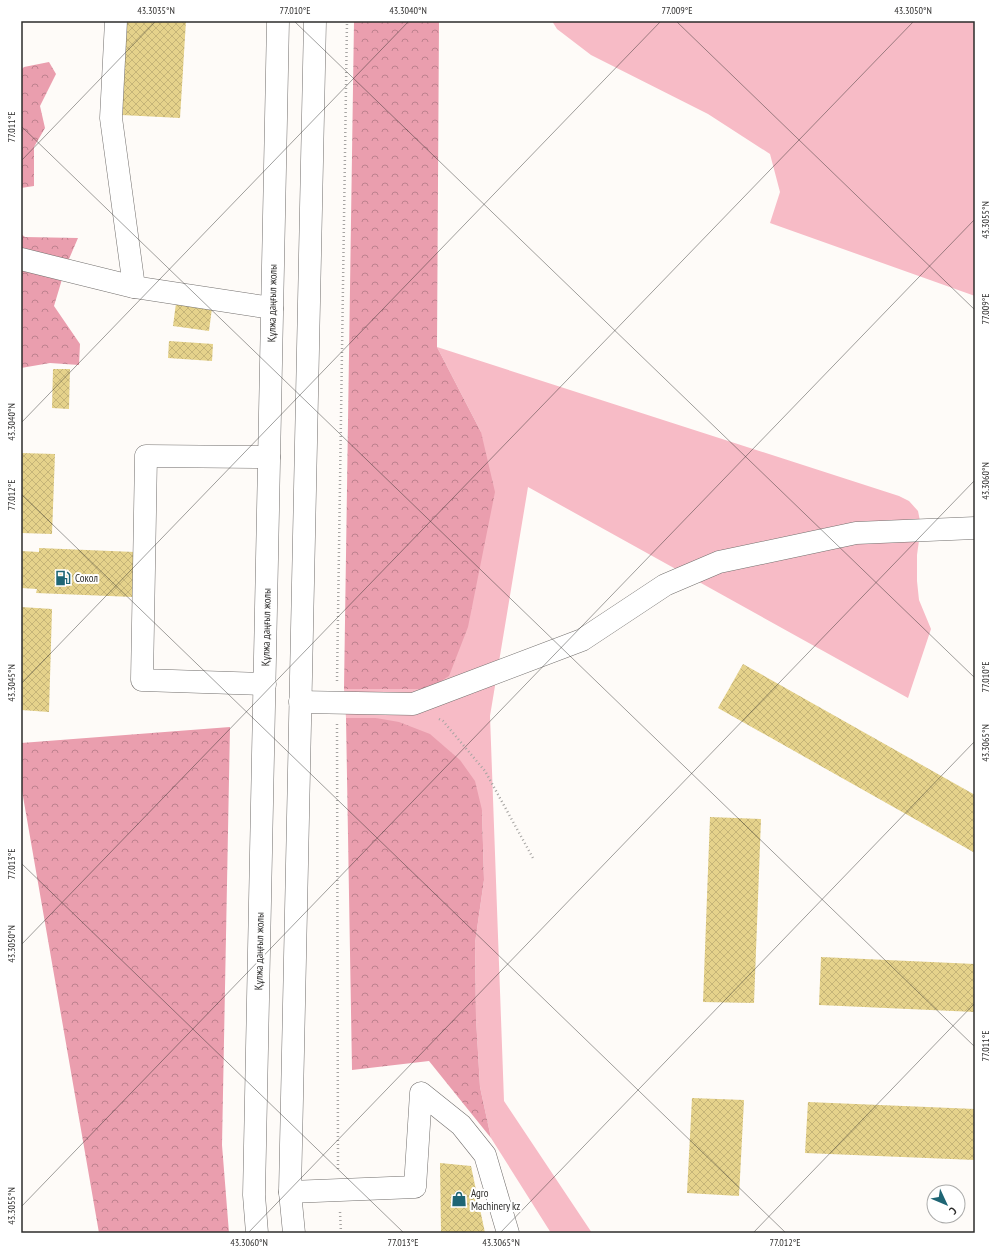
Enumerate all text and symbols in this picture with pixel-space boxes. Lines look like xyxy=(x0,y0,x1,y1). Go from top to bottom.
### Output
text: 43.3035°N xyxy=(137,4,175,17)
text: 77.010°E xyxy=(279,4,311,17)
text: 43.3040°N xyxy=(389,4,427,17)
text: 77.009°E xyxy=(661,4,693,17)
text: 43.3050°N xyxy=(894,4,932,17)
text: 77.011°E xyxy=(5,111,18,143)
text: 43.3055°N xyxy=(979,201,992,239)
street label: Құлжа даңғыл жолы xyxy=(264,264,280,342)
text: 77.009°E xyxy=(979,293,992,325)
text: 43.3040°N xyxy=(5,403,18,441)
text: 43.3060°N xyxy=(979,462,992,500)
text: 77.012°E xyxy=(5,479,18,511)
fuel station icon: Сокол xyxy=(54,569,72,587)
place label: Сокол xyxy=(75,571,98,585)
street label: Құлжа даңғыл жолы xyxy=(258,588,274,666)
text: 77.010°E xyxy=(979,661,992,693)
text: 43.3045°N xyxy=(5,664,18,702)
text: 43.3065°N xyxy=(979,724,992,762)
text: 77.013°E xyxy=(5,848,18,880)
street label: Құлжа даңғыл жолы xyxy=(251,912,267,990)
text: 43.3050°N xyxy=(5,925,18,963)
text: 77.011°E xyxy=(979,1030,992,1062)
north arrow xyxy=(926,1184,966,1224)
place label: Agro Machinery kz xyxy=(471,1186,520,1213)
text: 43.3055°N xyxy=(5,1187,18,1225)
shop icon: Agro Machinery kz xyxy=(450,1190,468,1208)
text: С xyxy=(946,1204,960,1218)
text: 43.3060°N xyxy=(230,1236,268,1249)
text: 77.013°E xyxy=(387,1236,419,1249)
text: 43.3065°N xyxy=(482,1236,520,1249)
text: 77.012°E xyxy=(769,1236,801,1249)

